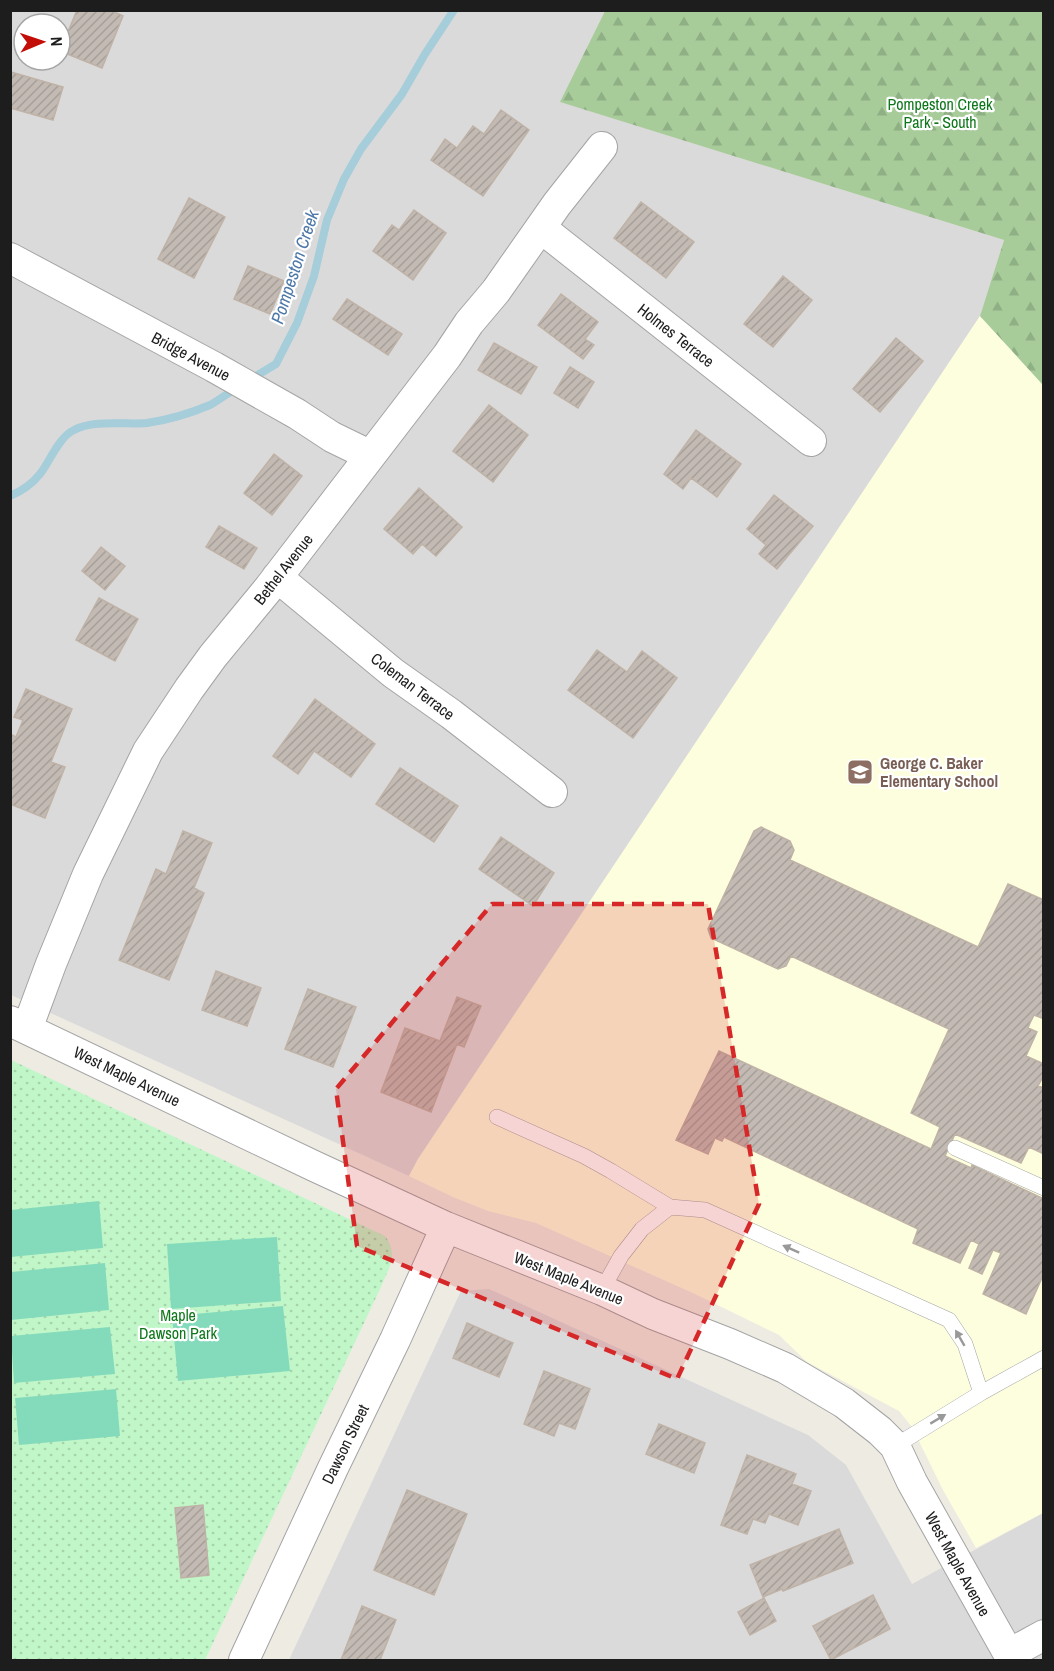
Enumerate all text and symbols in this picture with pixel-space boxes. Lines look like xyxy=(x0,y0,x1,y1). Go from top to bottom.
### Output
north arrow xyxy=(12,12,72,72)
text: N xyxy=(46,36,68,47)
park label: Pompeston Creek Park - South xyxy=(887,93,993,133)
water label: Pompeston Creek xyxy=(264,206,325,327)
street label: Holmes Terrace xyxy=(633,298,719,372)
street label: Bridge Avenue xyxy=(148,326,234,386)
street label: Bethel Avenue xyxy=(248,529,318,609)
street label: Coleman Terrace xyxy=(367,647,459,725)
place label: George C. Baker Elementary School xyxy=(880,752,998,792)
school or university icon: George C. Baker Elementary School xyxy=(845,757,875,787)
street label: West Maple Avenue xyxy=(70,1041,184,1111)
one-way arrow xyxy=(781,1244,799,1254)
street label: West Maple Avenue xyxy=(511,1246,627,1310)
park label: Maple Dawson Park xyxy=(139,1304,217,1344)
one-way arrow xyxy=(955,1330,966,1346)
street label: Dawson Street xyxy=(316,1400,374,1487)
one-way arrow xyxy=(930,1414,946,1425)
street label: West Maple Avenue xyxy=(920,1508,996,1620)

